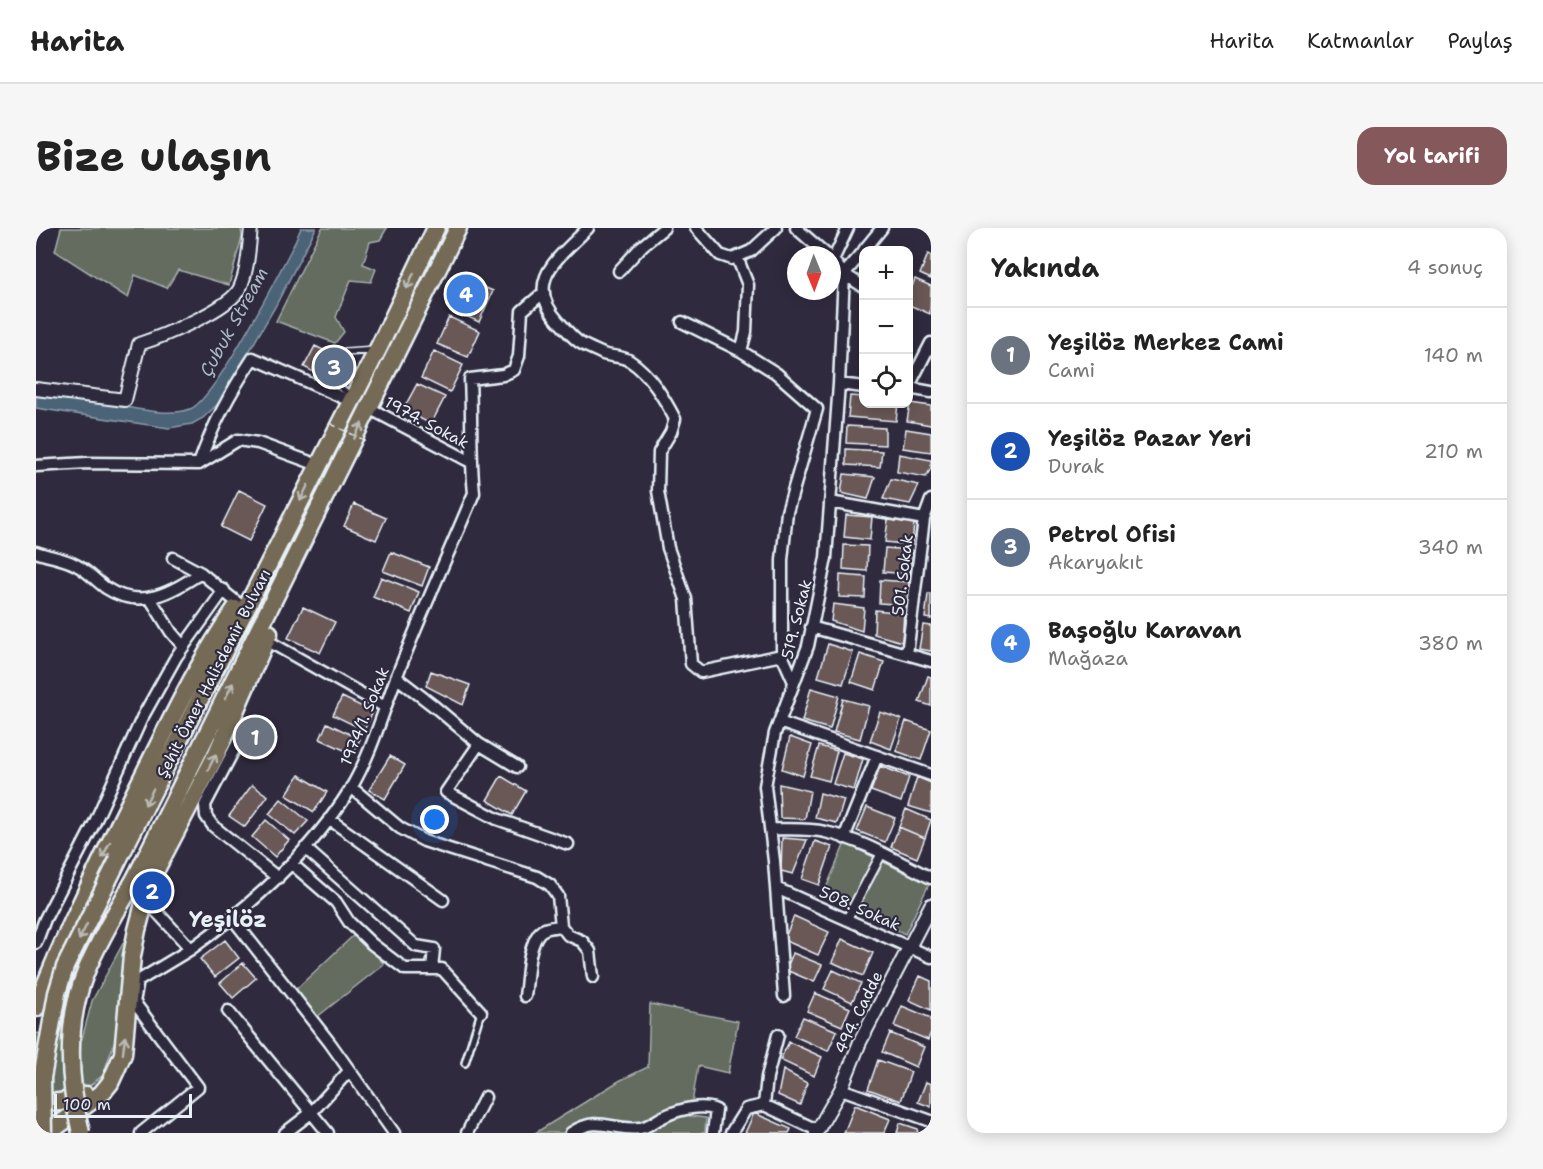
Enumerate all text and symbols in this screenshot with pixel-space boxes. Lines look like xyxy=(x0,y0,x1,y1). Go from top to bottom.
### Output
text: Harita xyxy=(30,22,124,60)
text: Harita xyxy=(1209,27,1274,55)
text: Katmanlar xyxy=(1307,27,1414,55)
text: Paylaş xyxy=(1447,27,1513,55)
button: Yol tarifi xyxy=(1357,127,1507,185)
text: Bize ulaşın xyxy=(36,128,271,184)
north arrow xyxy=(787,246,841,300)
map controls xyxy=(859,246,913,408)
button: + xyxy=(859,246,913,300)
text: Yakında xyxy=(991,250,1099,285)
text: 4 sonuç xyxy=(1407,254,1483,280)
water label: Çubuk Stream xyxy=(194,263,274,381)
one-way arrow xyxy=(404,271,416,289)
pin: 4 xyxy=(446,272,486,316)
button: − xyxy=(859,300,913,354)
text: Yeşilöz Merkez Cami xyxy=(1048,328,1284,357)
text: 1 xyxy=(1006,342,1015,368)
text: 140 m xyxy=(1424,342,1483,368)
pin: 3 xyxy=(314,344,354,390)
button: locate xyxy=(859,354,913,408)
text: Cami xyxy=(1048,357,1095,383)
street label: 1974. Sokak xyxy=(381,391,473,453)
one-way arrow xyxy=(352,422,364,440)
text: Yeşilöz Pazar Yeri xyxy=(1048,424,1251,453)
text: 2 xyxy=(1004,438,1018,464)
text: 210 m xyxy=(1424,438,1483,464)
text: Durak xyxy=(1048,453,1105,479)
one-way arrow xyxy=(298,483,310,501)
text: Petrol Ofisi xyxy=(1048,520,1176,549)
street label: 501. Sokak xyxy=(887,533,918,617)
text: 3 xyxy=(1004,534,1018,560)
text: 340 m xyxy=(1418,534,1483,560)
text: Akaryakıt xyxy=(1048,549,1143,575)
street label: Şehit Ömer Halisdemir Bulvarı xyxy=(151,565,275,781)
street label: 519. Sokak xyxy=(776,577,817,661)
text: Başoğlu Karavan xyxy=(1048,616,1242,645)
text: 4 xyxy=(1004,630,1018,656)
text: 380 m xyxy=(1418,630,1483,656)
text: Mağaza xyxy=(1048,645,1128,671)
street label: 1974/1. Sokak xyxy=(335,664,394,769)
one-way arrow xyxy=(224,683,236,701)
pin: 1 xyxy=(236,714,274,760)
one-way arrow xyxy=(207,754,218,772)
one-way arrow xyxy=(143,788,155,806)
your location xyxy=(420,805,449,834)
one-way arrow xyxy=(100,840,111,858)
pin: 2 xyxy=(132,868,172,914)
street label: 508. Sokak xyxy=(816,881,904,936)
district label: Yeşilöz xyxy=(189,905,267,934)
one-way arrow xyxy=(76,922,88,940)
street label: 494. Cadde xyxy=(829,968,887,1057)
one-way arrow xyxy=(118,1035,129,1055)
scale bar xyxy=(54,1091,192,1118)
text: 100 m xyxy=(63,1094,111,1115)

